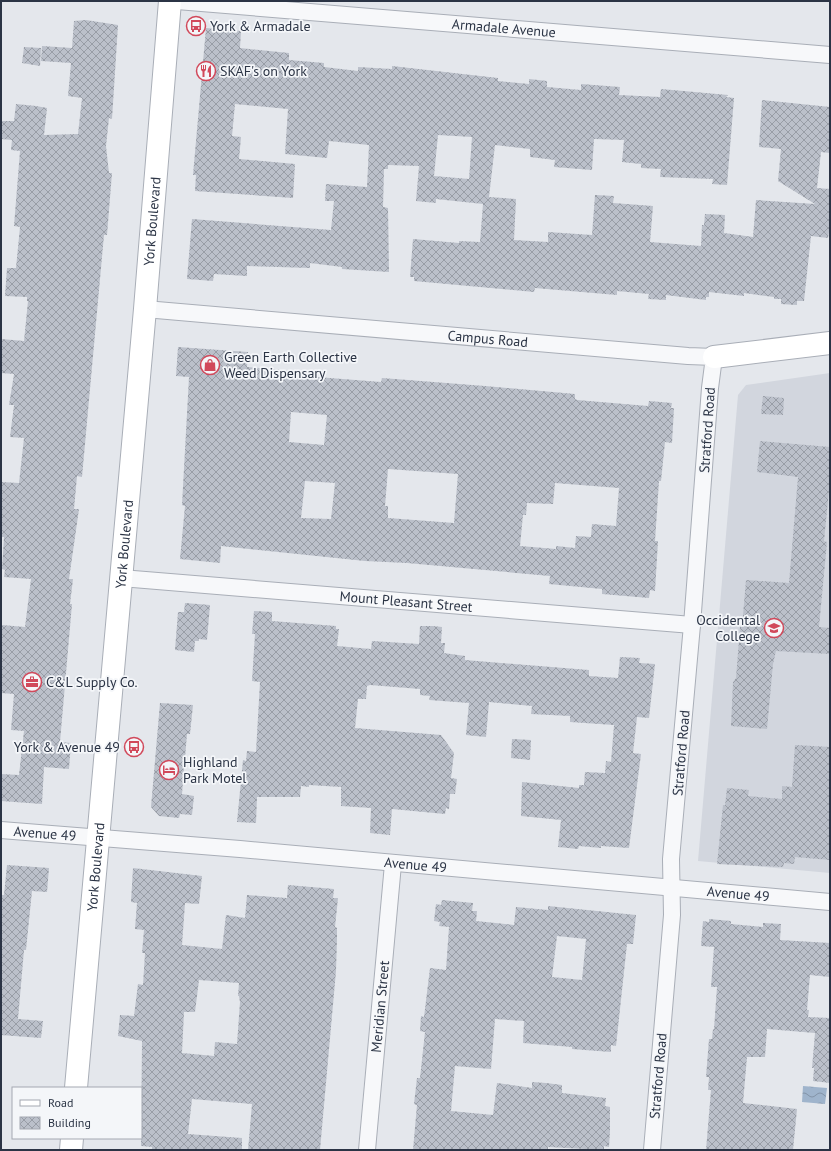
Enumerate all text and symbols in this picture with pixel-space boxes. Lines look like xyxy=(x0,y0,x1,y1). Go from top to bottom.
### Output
bus stop icon: York & Armadale xyxy=(185,15,207,37)
street label: Armadale Avenue xyxy=(451,15,556,41)
place label: York & Armadale xyxy=(210,17,311,35)
restaurant icon: SKAF's on York xyxy=(195,60,217,82)
place label: SKAF's on York xyxy=(220,62,307,80)
street label: York Boulevard xyxy=(140,176,165,266)
street label: Campus Road xyxy=(447,326,529,351)
place label: Green Earth Collective Weed Dispensary xyxy=(224,348,357,382)
shop icon: Green Earth Collective Weed Dispensary xyxy=(199,354,221,376)
street label: Stratford Road xyxy=(695,386,719,474)
street label: York Boulevard xyxy=(111,499,137,589)
street label: Mount Pleasant Street xyxy=(339,587,473,616)
place label: Occidental College xyxy=(696,611,760,645)
school or university icon: Occidental College xyxy=(763,617,785,639)
office icon: C&L Supply Co. xyxy=(21,671,43,693)
place label: C&L Supply Co. xyxy=(46,673,138,691)
street label: Stratford Road xyxy=(668,709,694,797)
bus stop icon: York & Avenue 49 xyxy=(123,736,145,758)
place label: York & Avenue 49 xyxy=(14,738,120,756)
place label: Highland Park Motel xyxy=(183,753,246,787)
hotel icon: Highland Park Motel xyxy=(158,759,180,781)
street label: Avenue 49 xyxy=(13,822,77,845)
street label: York Boulevard xyxy=(83,822,108,912)
street label: Avenue 49 xyxy=(383,853,448,877)
street label: Avenue 49 xyxy=(706,882,770,906)
street label: Meridian Street xyxy=(367,960,393,1053)
street label: Stratford Road xyxy=(645,1032,671,1120)
legend xyxy=(12,1087,142,1139)
text: Road xyxy=(48,1095,73,1110)
text: Building xyxy=(48,1115,91,1130)

